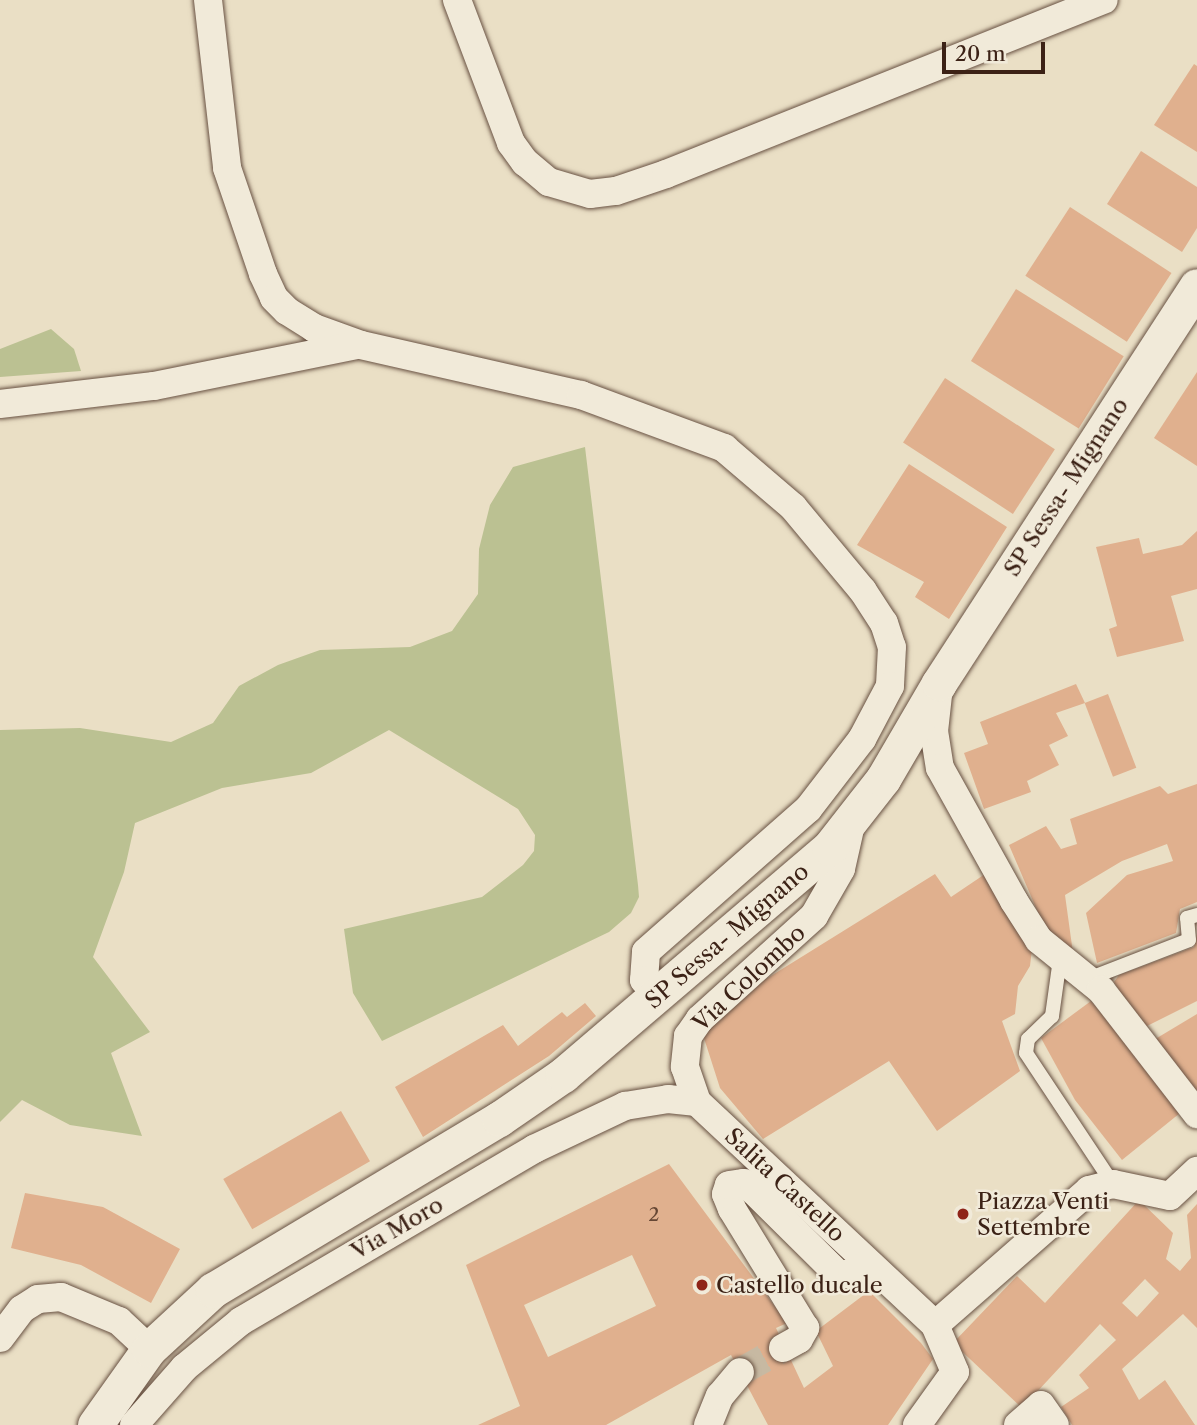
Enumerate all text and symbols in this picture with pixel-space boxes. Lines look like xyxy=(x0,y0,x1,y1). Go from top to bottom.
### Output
scale bar xyxy=(945,28,1048,72)
text: 20 m xyxy=(955,41,1006,66)
street label: SP Sessa- Mignano xyxy=(998,392,1134,582)
street label: SP Sessa- Mignano xyxy=(639,857,815,1015)
street label: Via Colombo xyxy=(687,919,811,1037)
street label: Salita Castello xyxy=(719,1122,851,1248)
place label: Piazza Venti Settembre xyxy=(977,1187,1110,1241)
street label: Via Moro xyxy=(346,1191,448,1265)
house number: 2 xyxy=(649,1204,659,1226)
marker: Piazza Venti Settembre xyxy=(955,1206,971,1222)
place label: Castello ducale xyxy=(716,1271,883,1299)
marker: Castello ducale xyxy=(694,1277,710,1293)

